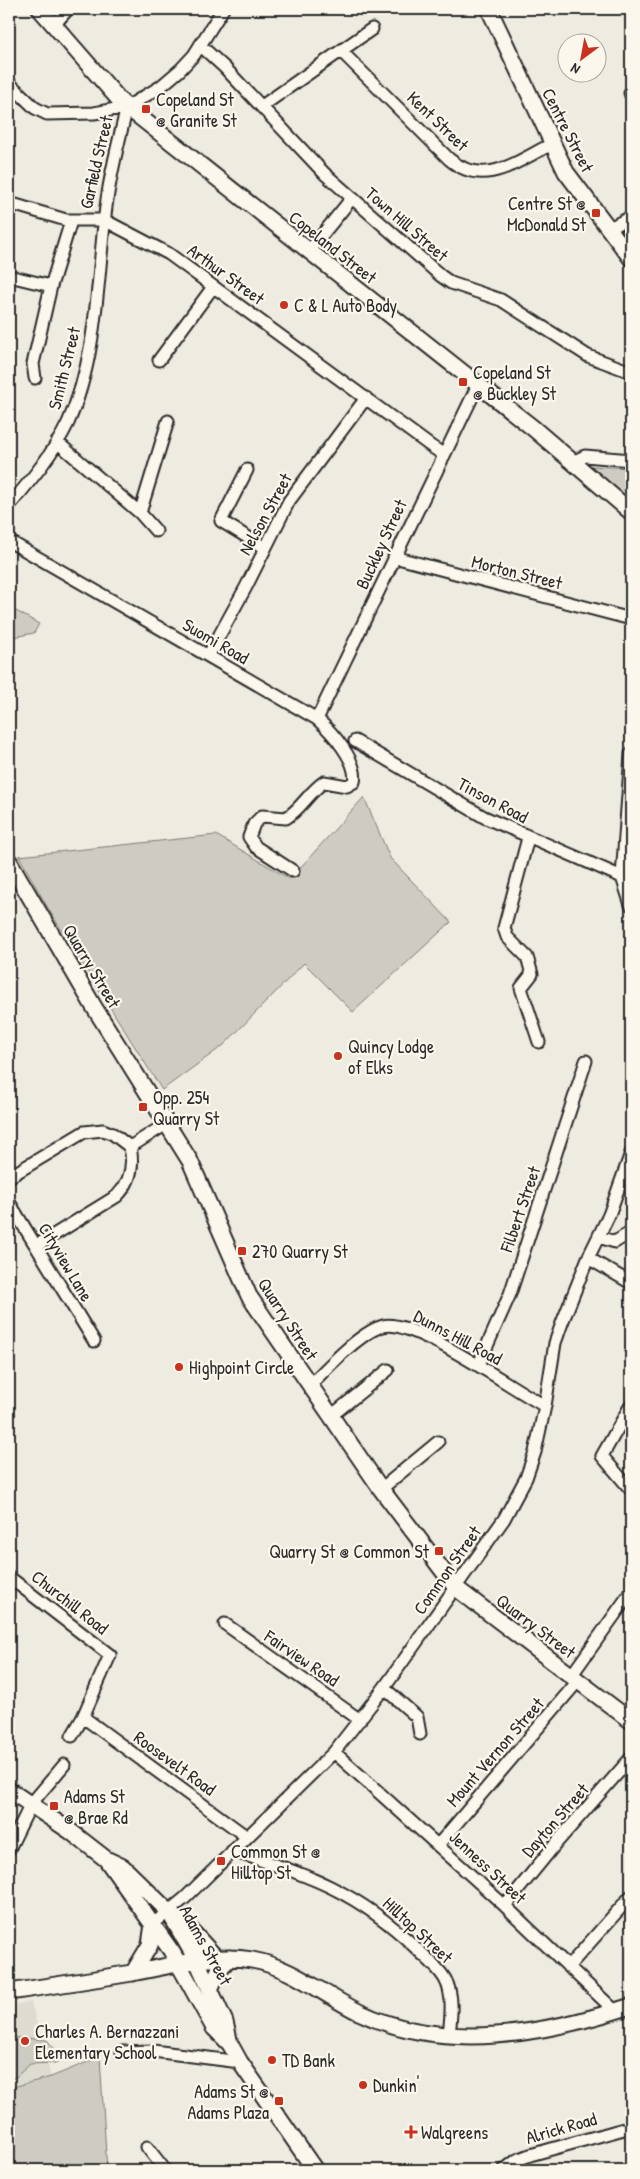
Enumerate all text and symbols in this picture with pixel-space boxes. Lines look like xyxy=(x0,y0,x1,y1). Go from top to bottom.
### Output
north arrow xyxy=(558,32,608,82)
text: N xyxy=(566,59,583,79)
street label: Centre Street xyxy=(536,84,600,177)
street label: Kent Street xyxy=(402,85,475,157)
place label: Copeland St @ Granite St xyxy=(156,87,238,133)
marker: Copeland St @ Granite St xyxy=(140,103,152,115)
street label: Garfield Street xyxy=(73,112,119,211)
street label: Town Hill Street xyxy=(360,181,455,268)
place label: Centre St @ McDonald St xyxy=(507,191,587,237)
street label: Copeland Street xyxy=(284,205,383,290)
marker: Centre St @ McDonald St xyxy=(590,207,602,219)
street label: Arthur Street xyxy=(182,238,270,311)
place label: C & L Auto Body xyxy=(294,293,397,318)
marker: C & L Auto Body xyxy=(278,299,290,311)
street label: Smith Street xyxy=(42,323,87,412)
place label: Copeland St @ Buckley St xyxy=(473,360,557,406)
marker: Copeland St @ Buckley St xyxy=(457,376,469,388)
street label: Nelson Street xyxy=(232,468,298,559)
street label: Buckley Street xyxy=(349,494,413,593)
street label: Morton Street xyxy=(469,549,566,596)
street label: Suomi Road xyxy=(178,612,254,670)
street label: Tinson Road xyxy=(453,771,533,829)
street label: Quarry Street xyxy=(57,919,127,1013)
place label: Quincy Lodge of Elks xyxy=(348,1034,434,1080)
marker: Quincy Lodge of Elks xyxy=(332,1050,344,1062)
place label: Opp. 254 Quarry St xyxy=(153,1085,220,1131)
marker: Opp. 254 Quarry St xyxy=(137,1101,149,1113)
street label: Filbert Street xyxy=(493,1162,547,1256)
street label: Cityview Lane xyxy=(33,1218,99,1306)
place label: 270 Quarry St xyxy=(252,1239,348,1264)
marker: 270 Quarry St xyxy=(236,1245,248,1257)
street label: Quarry Street xyxy=(252,1273,324,1366)
street label: Dunns Hill Road xyxy=(409,1303,507,1371)
place label: Highpoint Circle xyxy=(189,1355,294,1380)
marker: Highpoint Circle xyxy=(173,1361,185,1373)
street label: Common Street xyxy=(407,1520,487,1619)
place label: Quarry St @ Common St xyxy=(269,1539,430,1564)
marker: Quarry St @ Common St xyxy=(433,1545,445,1557)
street label: Churchill Road xyxy=(26,1564,114,1640)
street label: Quarry Street xyxy=(491,1588,582,1665)
street label: Fairview Road xyxy=(259,1623,344,1692)
street label: Mount Vernon Street xyxy=(440,1691,550,1812)
street label: Roosevelt Road xyxy=(129,1725,221,1801)
street label: Dayton Street xyxy=(516,1777,595,1862)
place label: Adams St @ Brae Rd xyxy=(64,1784,128,1830)
marker: Adams St @ Brae Rd xyxy=(48,1800,60,1812)
street label: Jenness Street xyxy=(444,1825,533,1910)
place label: Common St @ Hilltop St xyxy=(231,1839,321,1885)
marker: Common St @ Hilltop St xyxy=(215,1855,227,1867)
street label: Hilltop Street xyxy=(378,1891,459,1969)
street label: Adams Street xyxy=(174,1900,239,1990)
place label: Charles A. Bernazzani Elementary School xyxy=(35,2019,179,2065)
marker: Charles A. Bernazzani Elementary School xyxy=(19,2035,31,2047)
place label: TD Bank xyxy=(282,2048,335,2073)
marker: TD Bank xyxy=(266,2054,278,2066)
place label: Dunkin' xyxy=(373,2073,420,2098)
place label: Adams St @ Adams Plaza xyxy=(188,2079,269,2125)
marker: Dunkin' xyxy=(357,2079,369,2091)
marker: Adams St @ Adams Plaza xyxy=(273,2095,285,2107)
street label: Alrick Road xyxy=(523,2106,599,2150)
place label: Walgreens xyxy=(421,2120,488,2145)
marker: Walgreens xyxy=(405,2126,417,2138)

